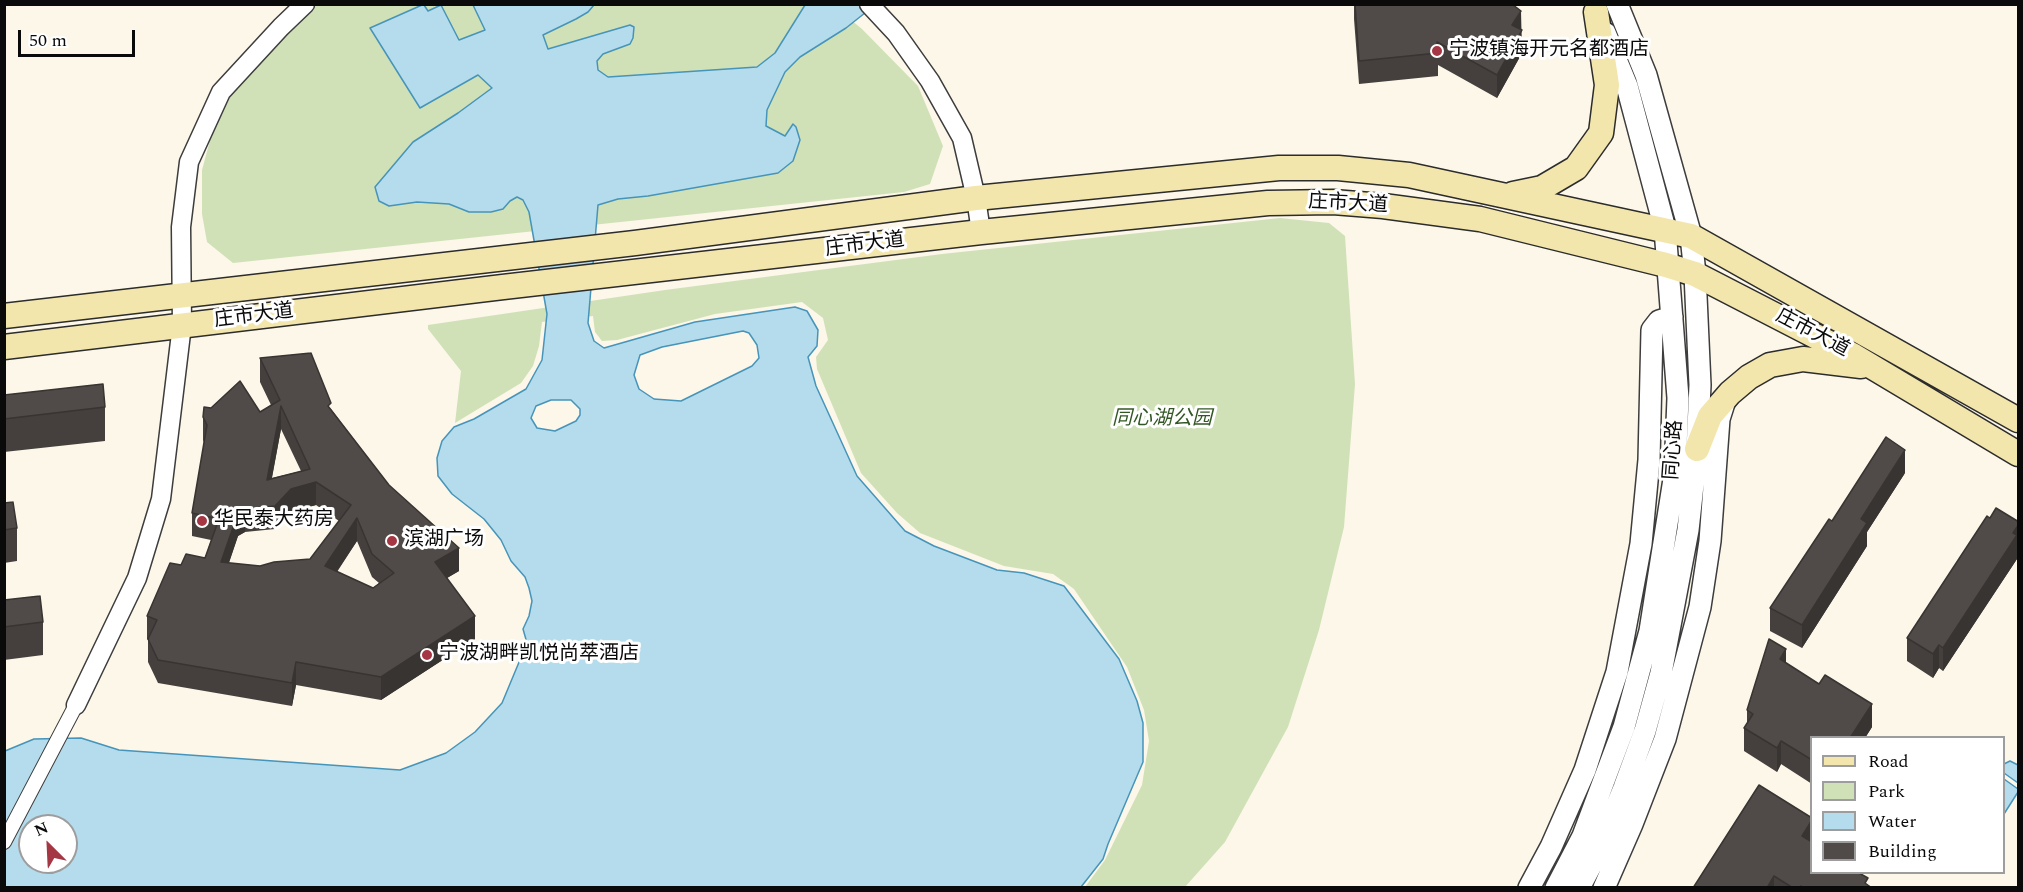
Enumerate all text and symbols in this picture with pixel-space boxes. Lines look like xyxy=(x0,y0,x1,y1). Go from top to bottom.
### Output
scale bar xyxy=(21,18,138,56)
text: 50 m xyxy=(29,27,67,54)
place label: 宁波镇海开元名都酒店 xyxy=(1449,39,1649,63)
marker: 宁波镇海开元名都酒店 xyxy=(1430,44,1444,58)
street label: 庄市大道 xyxy=(1307,191,1389,219)
street label: 庄市大道 xyxy=(824,229,906,263)
street label: 庄市大道 xyxy=(213,300,295,334)
street label: 庄市大道 xyxy=(1771,305,1853,363)
park label: 同心湖公园 xyxy=(1112,408,1212,432)
street label: 同心路 xyxy=(1661,419,1689,481)
place label: 华民泰大药房 xyxy=(214,509,334,533)
marker: 华民泰大药房 xyxy=(195,514,209,528)
place label: 滨湖广场 xyxy=(404,529,484,553)
marker: 滨湖广场 xyxy=(385,534,399,548)
place label: 宁波湖畔凯悦尚萃酒店 xyxy=(439,643,639,667)
marker: 宁波湖畔凯悦尚萃酒店 xyxy=(420,648,434,662)
legend xyxy=(1810,736,2005,874)
text: Road xyxy=(1868,748,1909,775)
text: Park xyxy=(1868,778,1905,805)
text: Water xyxy=(1868,808,1916,835)
north arrow xyxy=(18,814,78,874)
text: N xyxy=(31,816,52,843)
text: Building xyxy=(1868,838,1937,865)

